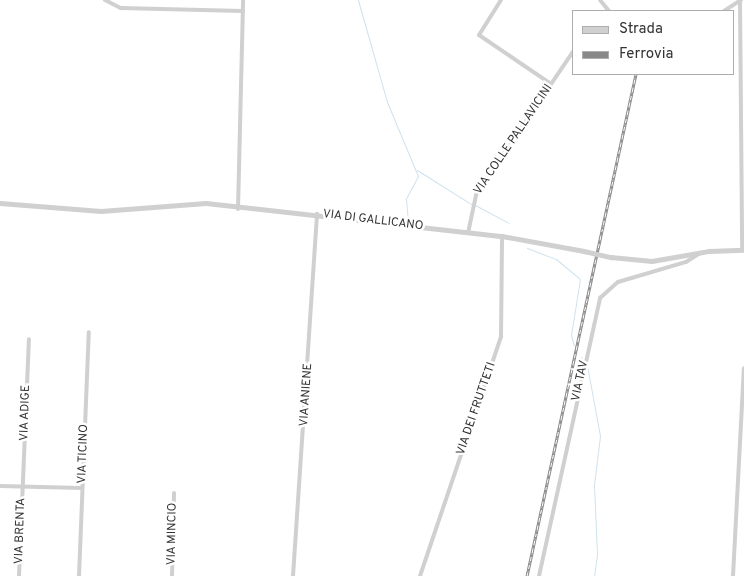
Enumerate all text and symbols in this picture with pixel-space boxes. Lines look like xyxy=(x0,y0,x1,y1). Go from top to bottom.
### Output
legend xyxy=(572,10,734,75)
text: Strada xyxy=(619,20,663,39)
text: Ferrovia xyxy=(619,45,673,64)
street label: VIA COLLE PALLAVICINI xyxy=(472,82,556,198)
street label: VIA DI GALLICANO xyxy=(322,208,424,234)
street label: VIA TAV xyxy=(570,359,592,403)
street label: VIA DEI FRUTTETI xyxy=(454,360,500,458)
street label: VIA ANIENE xyxy=(298,362,316,428)
street label: VIA ADIGE xyxy=(18,384,34,442)
street label: VIA TICINO xyxy=(76,424,92,484)
street label: VIA BRENTA xyxy=(13,497,29,565)
street label: VIA MINCIO xyxy=(165,502,181,566)

